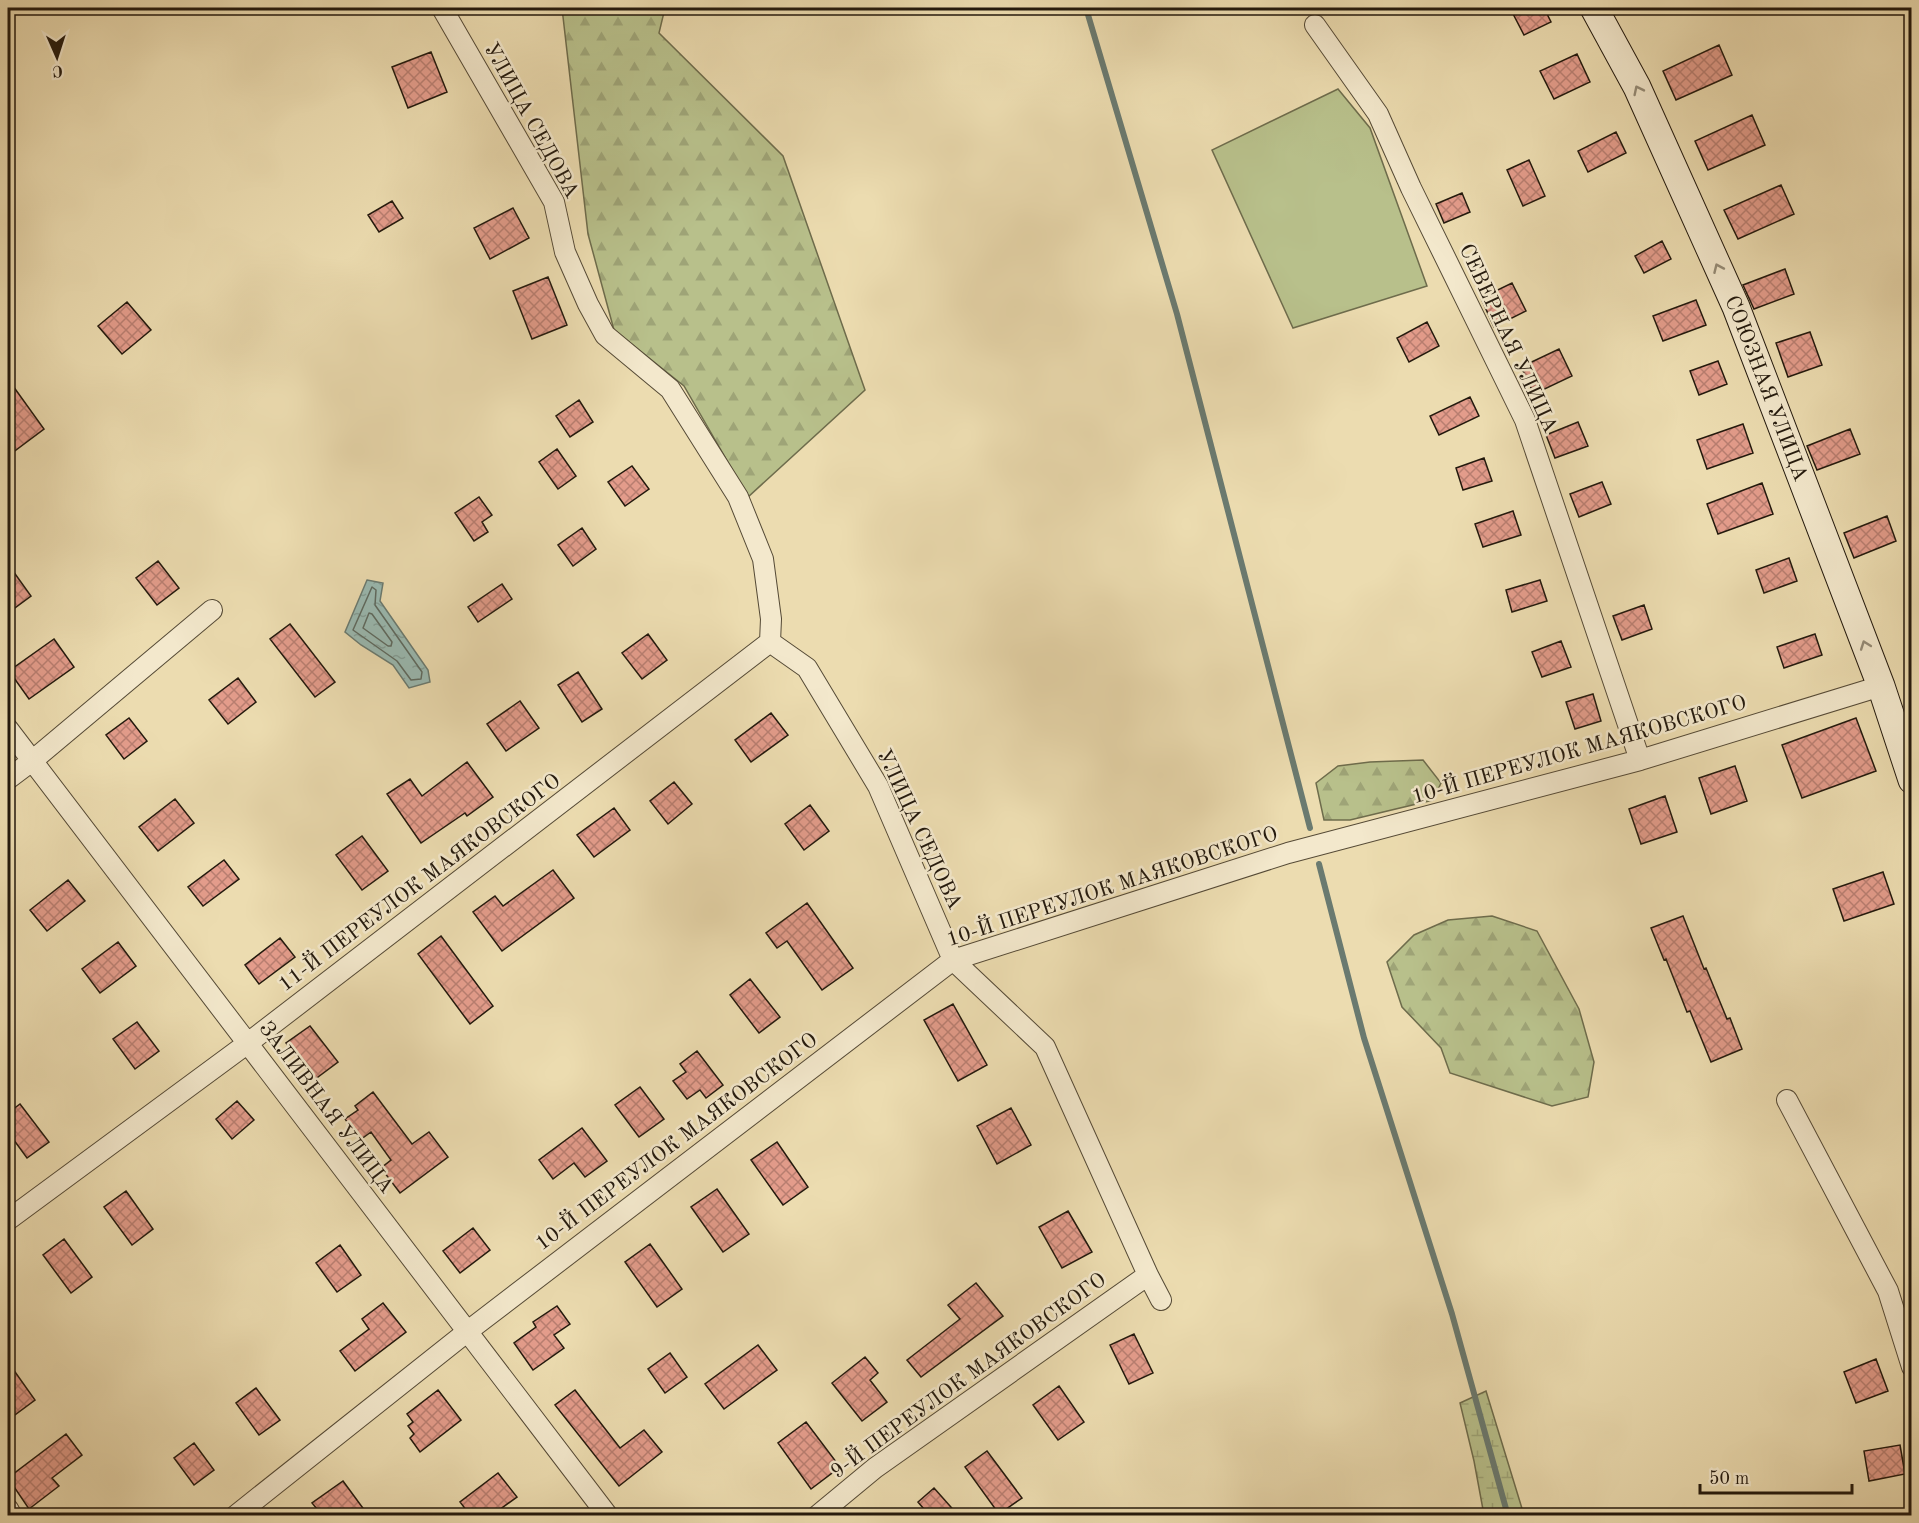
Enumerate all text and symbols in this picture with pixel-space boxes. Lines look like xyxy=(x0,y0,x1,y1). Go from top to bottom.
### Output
north arrow xyxy=(27,27,87,87)
street label: УЛИЦА СЕДОВА xyxy=(479,40,582,202)
text: С xyxy=(52,62,63,78)
one-way arrow xyxy=(1634,86,1646,97)
street label: СЕВЕРНАЯ УЛИЦА xyxy=(1455,241,1561,436)
one-way arrow xyxy=(1714,264,1726,275)
street label: СОЮЗНАЯ УЛИЦА xyxy=(1720,293,1811,484)
one-way arrow xyxy=(1860,641,1873,651)
street label: 10-Й ПЕРЕУЛОК МАЯКОВСКОГО xyxy=(1408,688,1749,808)
street label: УЛИЦА СЕДОВА xyxy=(872,746,965,913)
street label: 11-Й ПЕРЕУЛОК МАЯКОВСКОГО xyxy=(272,766,565,996)
street label: 10-Й ПЕРЕУЛОК МАЯКОВСКОГО xyxy=(943,819,1281,951)
street label: ЗАЛИВНАЯ УЛИЦА xyxy=(255,1018,397,1198)
street label: 10-Й ПЕРЕУЛОК МАЯКОВСКОГО xyxy=(529,1025,822,1255)
street label: 9-Й ПЕРЕУЛОК МАЯКОВСКОГО xyxy=(824,1265,1110,1483)
scale bar xyxy=(1700,1457,1852,1495)
text: 50 m xyxy=(1709,1470,1749,1488)

